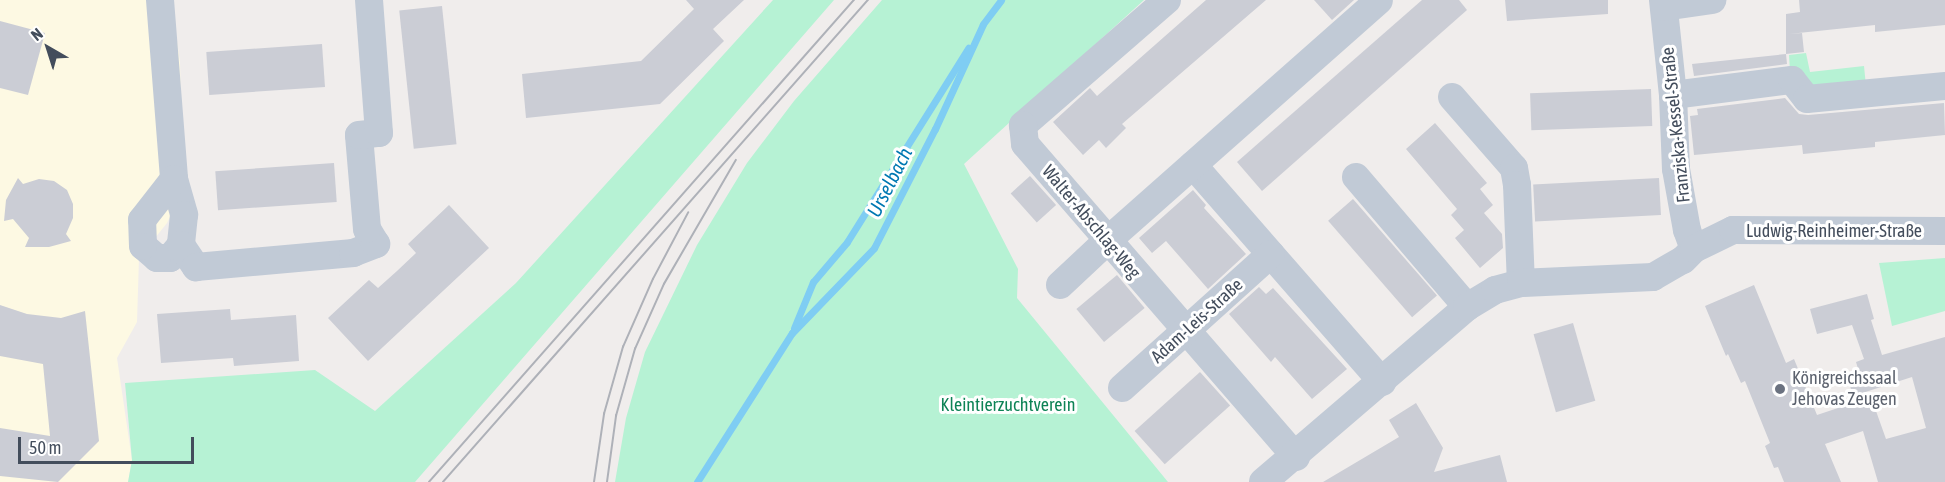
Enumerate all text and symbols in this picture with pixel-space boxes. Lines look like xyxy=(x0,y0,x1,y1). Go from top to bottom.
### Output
north arrow xyxy=(18,18,78,78)
text: N xyxy=(27,24,46,44)
street label: Franziska-Kessel-Straße xyxy=(1657,46,1695,204)
water label: Urselbach xyxy=(861,143,917,221)
street label: Walter-Abschlag-Weg xyxy=(1037,161,1145,283)
street label: Ludwig-Reinheimer-Straße xyxy=(1746,220,1922,242)
street label: Adam-Leis-Straße xyxy=(1147,274,1247,368)
place label: Königreichssaal Jehovas Zeugen xyxy=(1792,368,1897,410)
marker: Königreichssaal Jehovas Zeugen xyxy=(1773,382,1787,396)
park label: Kleintierzuchtverein xyxy=(941,394,1075,416)
scale bar xyxy=(21,425,196,463)
text: 50 m xyxy=(29,437,61,458)

